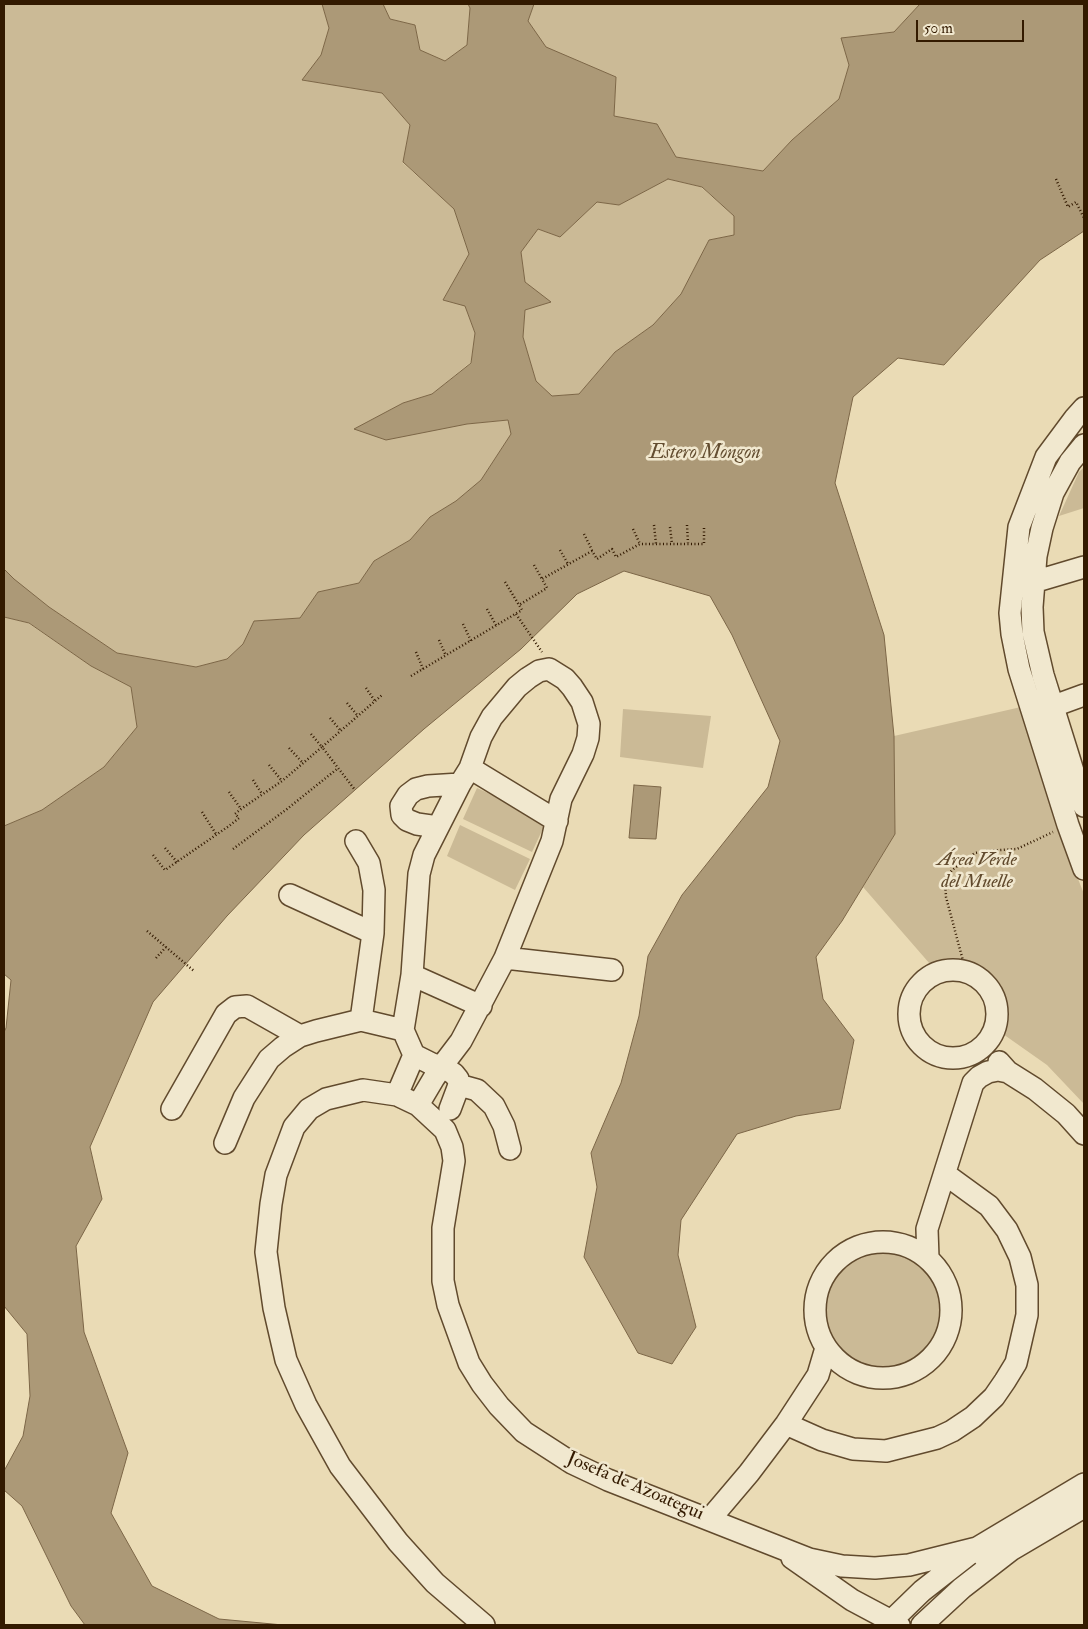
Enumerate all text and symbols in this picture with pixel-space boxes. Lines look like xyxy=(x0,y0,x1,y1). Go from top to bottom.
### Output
scale bar xyxy=(918,10,1026,42)
text: 50 m xyxy=(924,19,953,38)
water label: Estero Mongon xyxy=(649,442,761,466)
park label: Área Verde del Muelle xyxy=(937,850,1017,894)
street label: Josefa de Azoategui xyxy=(563,1448,707,1526)

